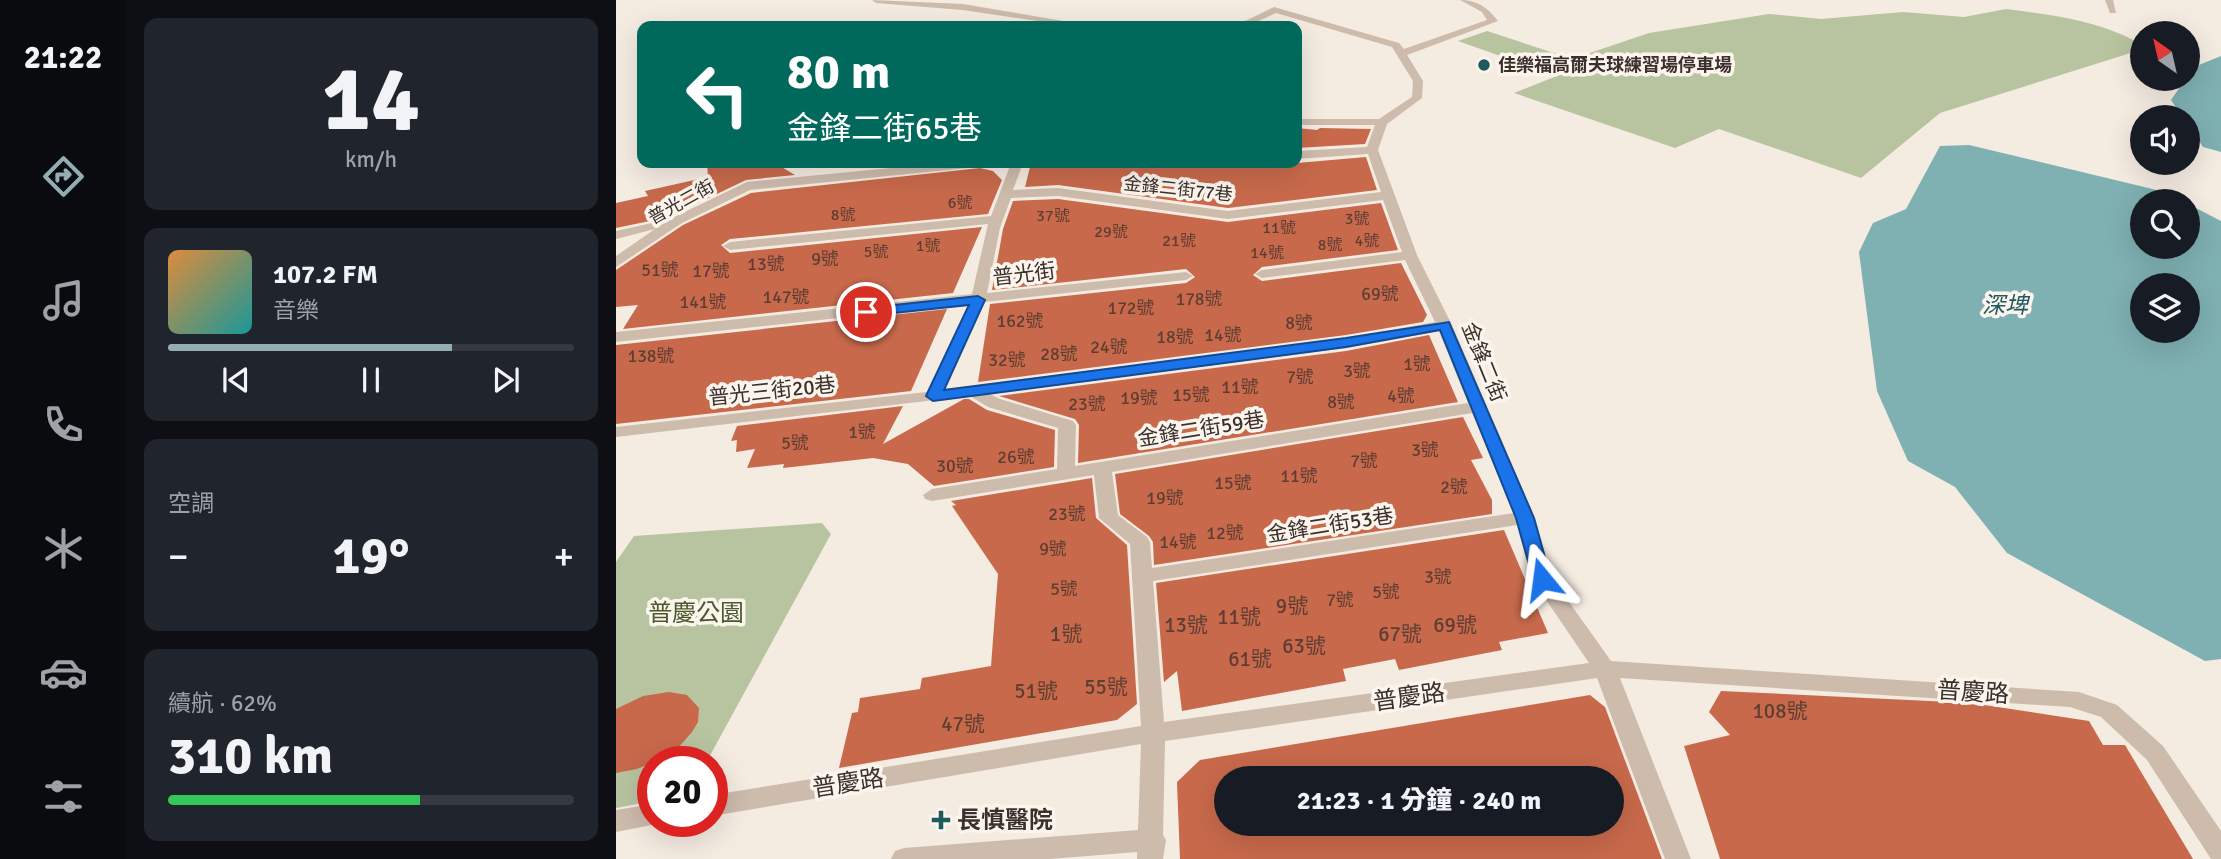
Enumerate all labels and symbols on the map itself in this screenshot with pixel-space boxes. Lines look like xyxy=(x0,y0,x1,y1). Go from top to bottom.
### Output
north arrow xyxy=(2130,21,2200,91)
place label: 佳樂福高爾夫球練習場停車場 xyxy=(1498,54,1732,76)
marker: 佳樂福高爾夫球練習場停車場 xyxy=(1476,57,1492,73)
street label: 金鋒二街77巷 xyxy=(1122,172,1234,206)
street label: 普光二街 xyxy=(644,175,718,229)
house number: 6號 xyxy=(948,193,972,213)
house number: 8號 xyxy=(831,205,855,225)
house number: 37號 xyxy=(1036,206,1070,226)
house number: 3號 xyxy=(1345,209,1369,229)
house number: 11號 xyxy=(1262,218,1296,238)
house number: 29號 xyxy=(1094,222,1128,242)
house number: 21號 xyxy=(1162,231,1196,251)
house number: 4號 xyxy=(1355,231,1379,251)
house number: 8號 xyxy=(1318,235,1342,255)
house number: 1號 xyxy=(916,236,940,256)
house number: 5號 xyxy=(864,242,888,262)
house number: 14號 xyxy=(1250,243,1284,263)
house number: 9號 xyxy=(811,248,839,270)
house number: 13號 xyxy=(747,253,785,275)
street label: 普光街 xyxy=(991,257,1057,291)
house number: 51號 xyxy=(641,259,679,281)
house number: 17號 xyxy=(692,260,730,282)
pin xyxy=(836,282,896,342)
house number: 69號 xyxy=(1361,283,1399,305)
house number: 147號 xyxy=(762,286,810,308)
house number: 178號 xyxy=(1175,288,1223,310)
house number: 141號 xyxy=(679,291,727,313)
water label: 深埤 xyxy=(1982,291,2031,320)
house number: 172號 xyxy=(1107,297,1155,319)
house number: 162號 xyxy=(996,310,1044,332)
house number: 8號 xyxy=(1285,312,1313,334)
street label: 金鋒二街 xyxy=(1456,318,1512,406)
house number: 14號 xyxy=(1204,324,1242,346)
house number: 18號 xyxy=(1156,326,1194,348)
house number: 24號 xyxy=(1090,336,1128,358)
house number: 28號 xyxy=(1040,343,1078,365)
house number: 138號 xyxy=(627,345,675,367)
house number: 32號 xyxy=(988,349,1026,371)
house number: 1號 xyxy=(1403,353,1431,375)
house number: 3號 xyxy=(1343,360,1371,382)
house number: 7號 xyxy=(1286,366,1314,388)
street label: 普光三街20巷 xyxy=(707,371,837,411)
house number: 11號 xyxy=(1221,376,1259,398)
house number: 15號 xyxy=(1172,384,1210,406)
house number: 4號 xyxy=(1387,385,1415,407)
house number: 19號 xyxy=(1120,387,1158,409)
house number: 8號 xyxy=(1327,391,1355,413)
house number: 23號 xyxy=(1068,393,1106,415)
street label: 金鋒二街59巷 xyxy=(1136,406,1266,452)
house number: 1號 xyxy=(848,421,876,443)
house number: 5號 xyxy=(781,432,809,454)
house number: 3號 xyxy=(1411,439,1439,461)
house number: 26號 xyxy=(997,446,1035,468)
house number: 7號 xyxy=(1350,450,1378,472)
house number: 30號 xyxy=(936,455,974,477)
house number: 11號 xyxy=(1280,465,1318,487)
house number: 15號 xyxy=(1214,472,1252,494)
house number: 2號 xyxy=(1440,476,1468,498)
house number: 19號 xyxy=(1146,487,1184,509)
street label: 金鋒二街53巷 xyxy=(1265,502,1395,548)
house number: 23號 xyxy=(1048,503,1086,525)
house number: 12號 xyxy=(1206,522,1244,544)
house number: 14號 xyxy=(1159,531,1197,553)
house number: 9號 xyxy=(1039,538,1067,560)
position arrow xyxy=(1505,542,1579,616)
house number: 3號 xyxy=(1424,566,1452,588)
house number: 5號 xyxy=(1050,578,1078,600)
house number: 5號 xyxy=(1372,581,1400,603)
house number: 7號 xyxy=(1326,589,1354,611)
house number: 9號 xyxy=(1276,593,1308,619)
park label: 普慶公園 xyxy=(648,598,744,628)
house number: 11號 xyxy=(1217,604,1261,630)
house number: 13號 xyxy=(1164,612,1208,638)
house number: 69號 xyxy=(1433,612,1477,638)
house number: 1號 xyxy=(1050,621,1082,647)
house number: 67號 xyxy=(1378,621,1422,647)
house number: 63號 xyxy=(1282,633,1326,659)
house number: 61號 xyxy=(1228,646,1272,672)
house number: 55號 xyxy=(1084,674,1128,700)
street label: 普慶路 xyxy=(1936,675,2010,709)
street label: 普慶路 xyxy=(1371,677,1447,717)
house number: 51號 xyxy=(1014,678,1058,704)
house number: 108號 xyxy=(1752,698,1808,724)
house number: 47號 xyxy=(941,711,985,737)
speed limit sign: 20 xyxy=(637,746,728,837)
street label: 普慶路 xyxy=(810,763,886,803)
place label: 長慎醫院 xyxy=(957,805,1053,835)
marker: 長慎醫院 xyxy=(931,810,951,830)

